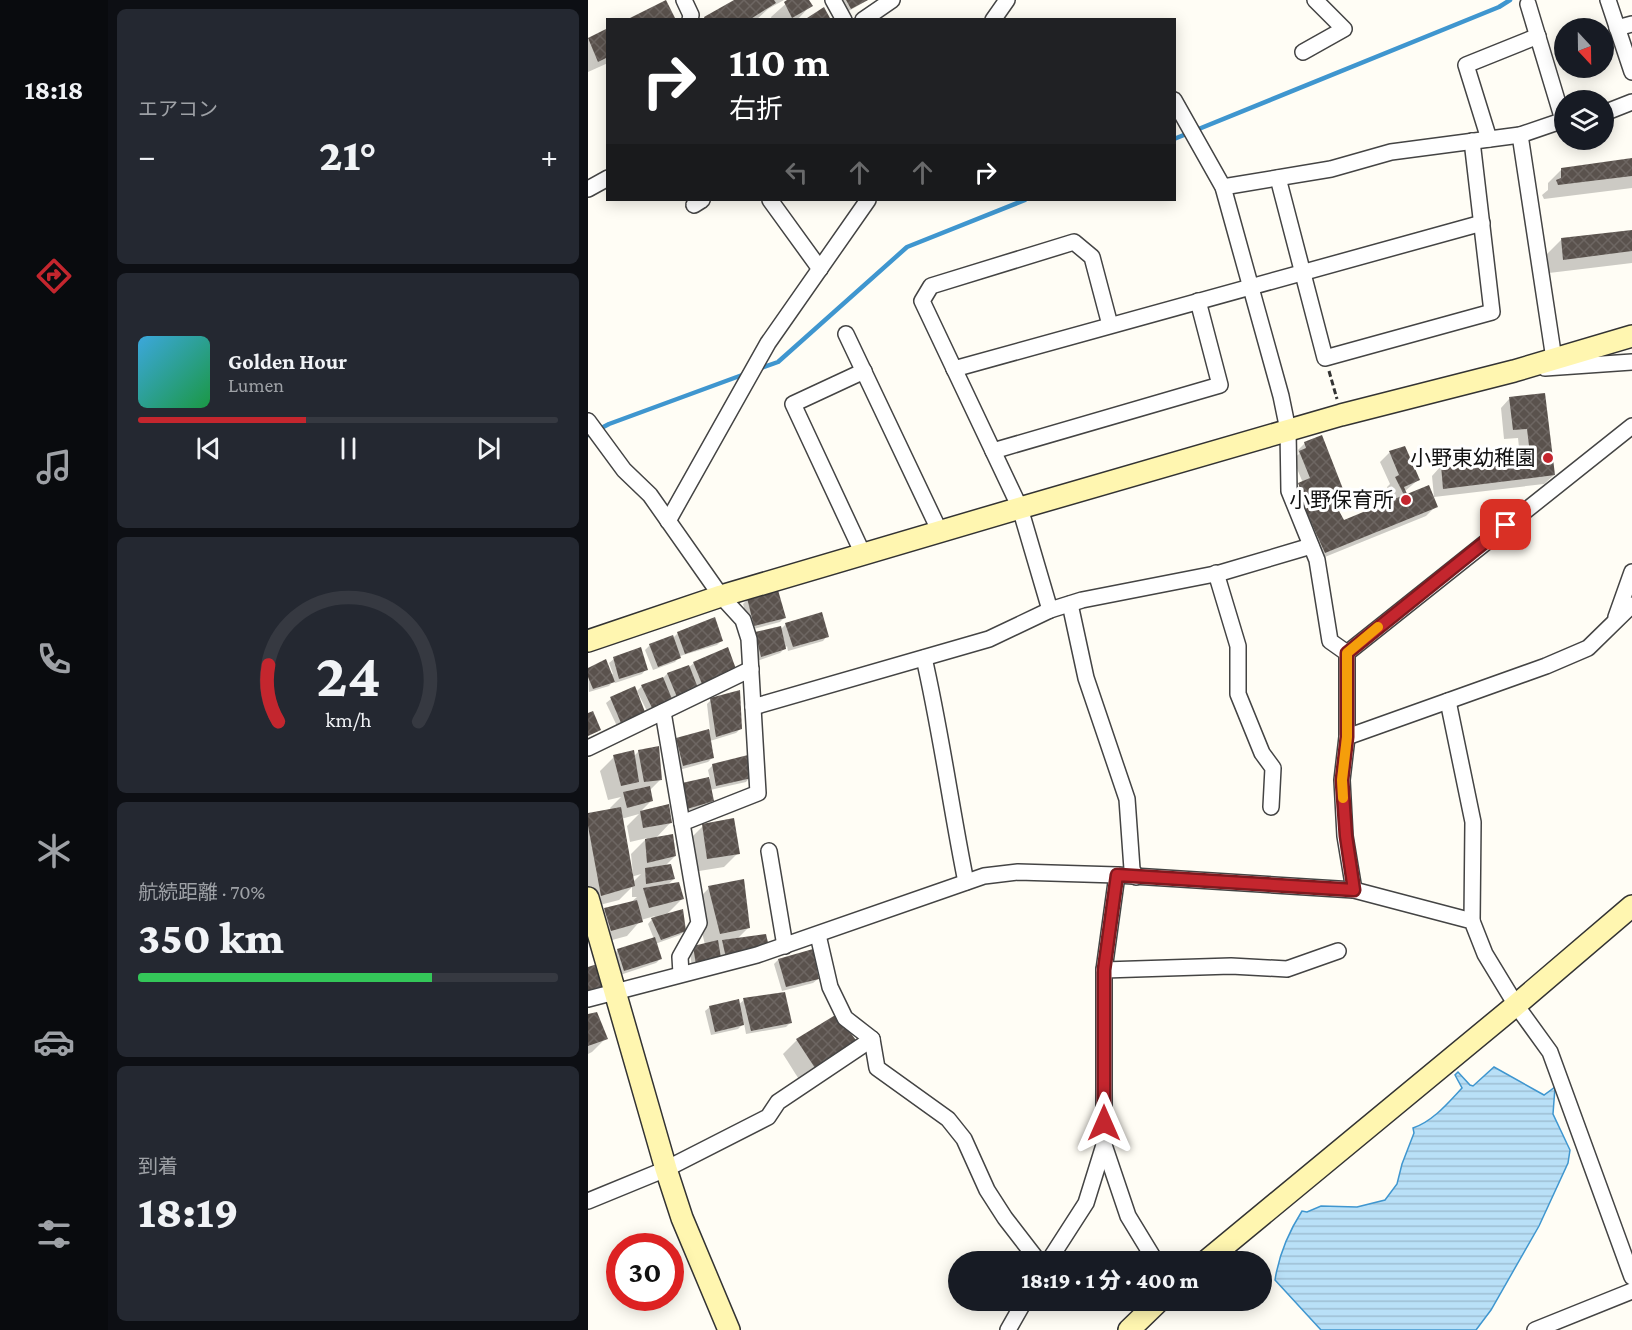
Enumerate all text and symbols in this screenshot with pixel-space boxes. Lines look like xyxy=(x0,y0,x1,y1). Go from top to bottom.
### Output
north arrow xyxy=(1554,18,1614,78)
map controls xyxy=(1554,18,1614,150)
text: 110 m xyxy=(729,38,830,85)
icon: right xyxy=(630,42,708,120)
text: 18:18 xyxy=(24,75,84,105)
button: layers xyxy=(1554,90,1614,150)
text: 右折 xyxy=(729,94,783,124)
text: エアコン xyxy=(138,98,218,120)
text: 21° xyxy=(319,130,377,180)
text: − xyxy=(138,137,155,174)
text: + xyxy=(541,137,558,174)
icon: left xyxy=(780,156,813,189)
icon: ahead xyxy=(843,156,876,189)
icon: ahead xyxy=(906,156,939,189)
icon: right xyxy=(969,156,1002,189)
icon: directions xyxy=(33,255,75,297)
text: Golden Hour xyxy=(228,349,347,374)
text: Lumen xyxy=(228,374,284,396)
icon: previous xyxy=(192,432,225,465)
icon: pause xyxy=(332,432,365,465)
icon: next xyxy=(472,432,505,465)
icon: music xyxy=(33,446,75,488)
place label: 小野東幼稚園 xyxy=(1410,446,1536,470)
marker: 小野東幼稚園 xyxy=(1541,451,1555,465)
place label: 小野保育所 xyxy=(1289,488,1394,512)
marker: 小野保育所 xyxy=(1399,493,1413,507)
pin xyxy=(1480,499,1531,550)
icon: arrive xyxy=(1489,508,1522,541)
icon: phone xyxy=(33,638,75,680)
text: 24 xyxy=(315,640,381,709)
text: km/h xyxy=(325,708,372,732)
icon: climate xyxy=(33,830,75,872)
text: 航続距離 · 70% xyxy=(138,881,265,903)
text: 350 km xyxy=(138,913,284,963)
icon: car xyxy=(33,1021,75,1063)
position arrow xyxy=(1072,1091,1136,1155)
text: 到着 xyxy=(138,1155,178,1177)
text: 18:19 xyxy=(138,1187,239,1237)
icon: filters xyxy=(33,1213,75,1255)
speed limit sign: 30 xyxy=(606,1233,684,1311)
text: 18:19 · 1 分 · 400 m xyxy=(1021,1268,1199,1293)

